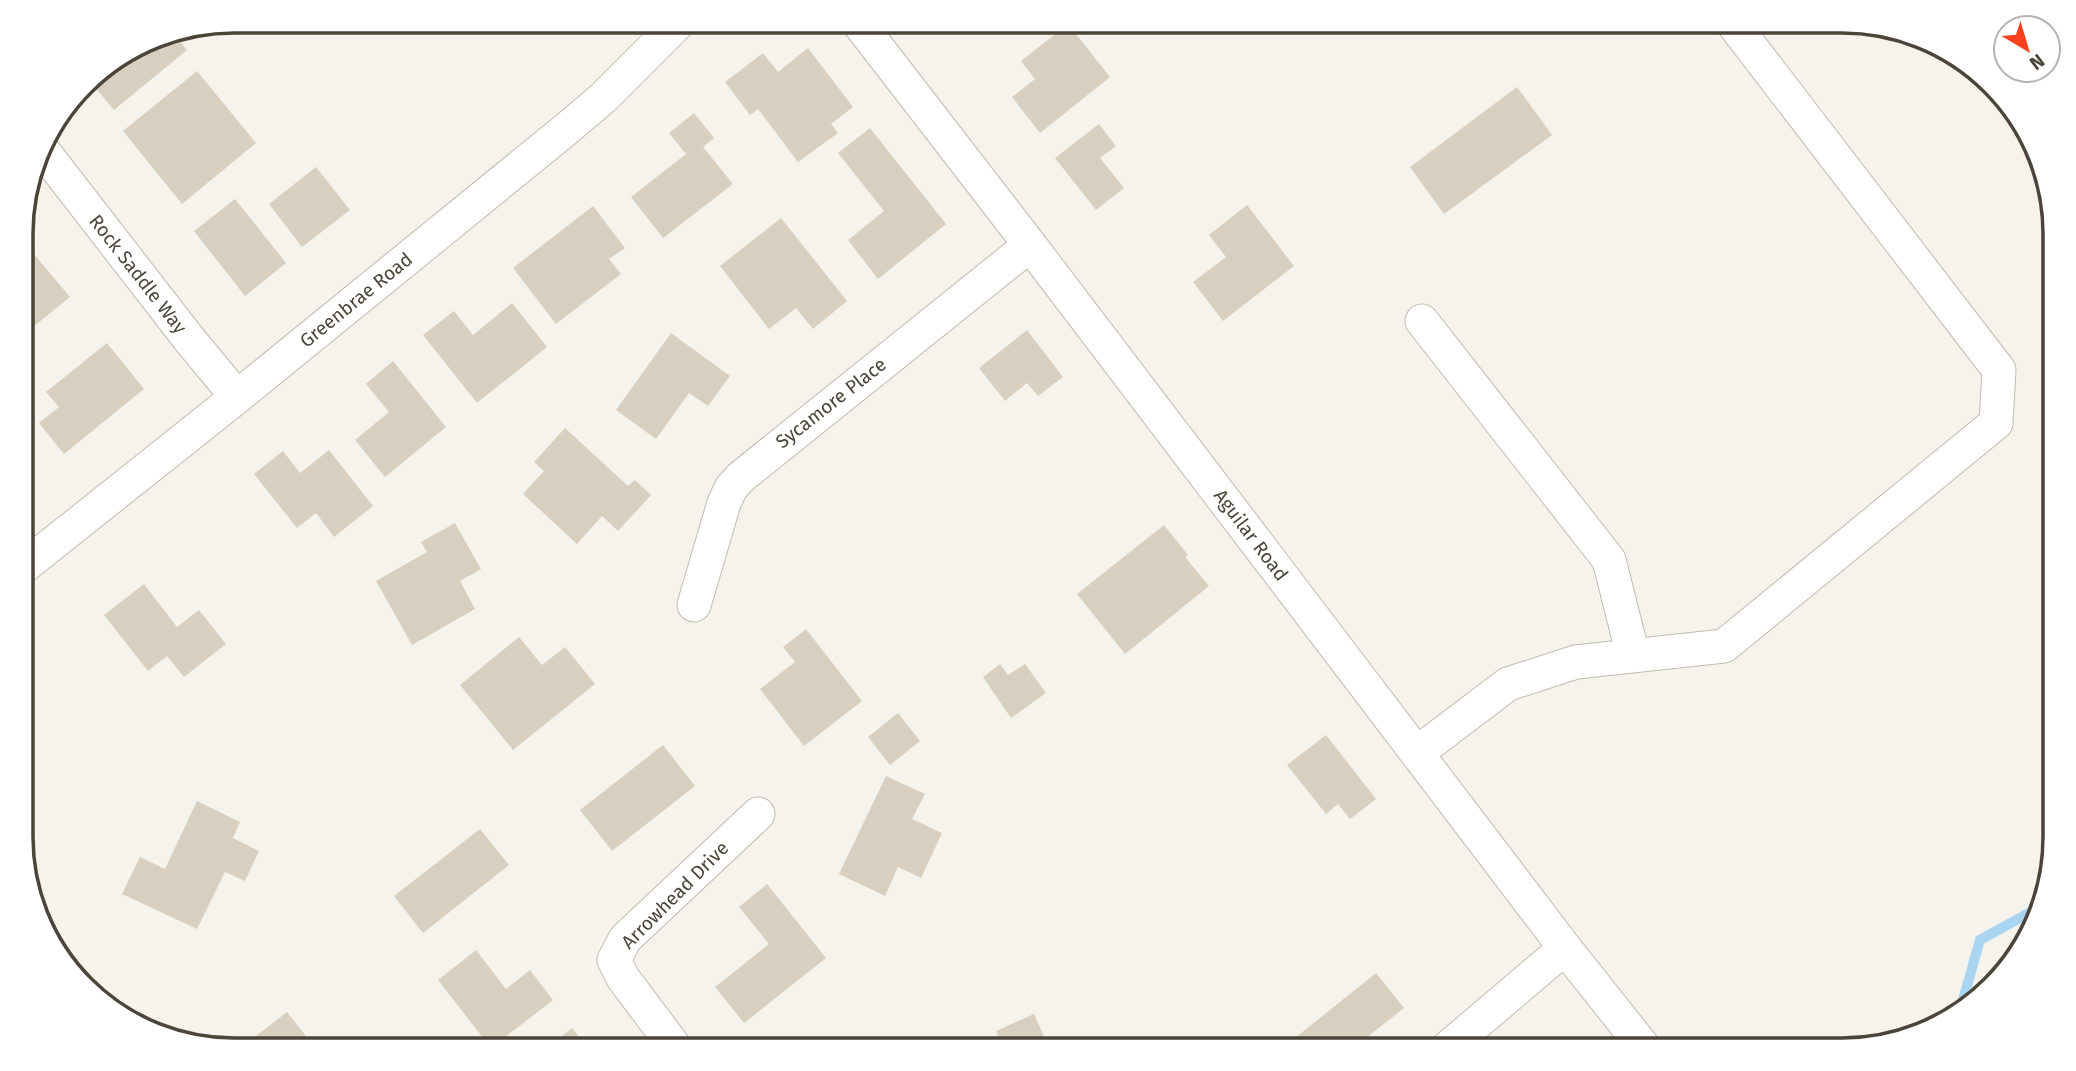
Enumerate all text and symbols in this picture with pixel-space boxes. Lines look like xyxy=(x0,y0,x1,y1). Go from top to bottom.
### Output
north arrow xyxy=(1992,14,2062,84)
text: N xyxy=(2025,49,2049,75)
street label: Rock Saddle Way xyxy=(84,210,192,339)
street label: Greenbrae Road xyxy=(295,248,417,352)
street label: Sycamore Place xyxy=(771,353,891,453)
street label: Aguilar Road xyxy=(1209,485,1293,585)
street label: Arrowhead Drive xyxy=(617,837,733,953)

